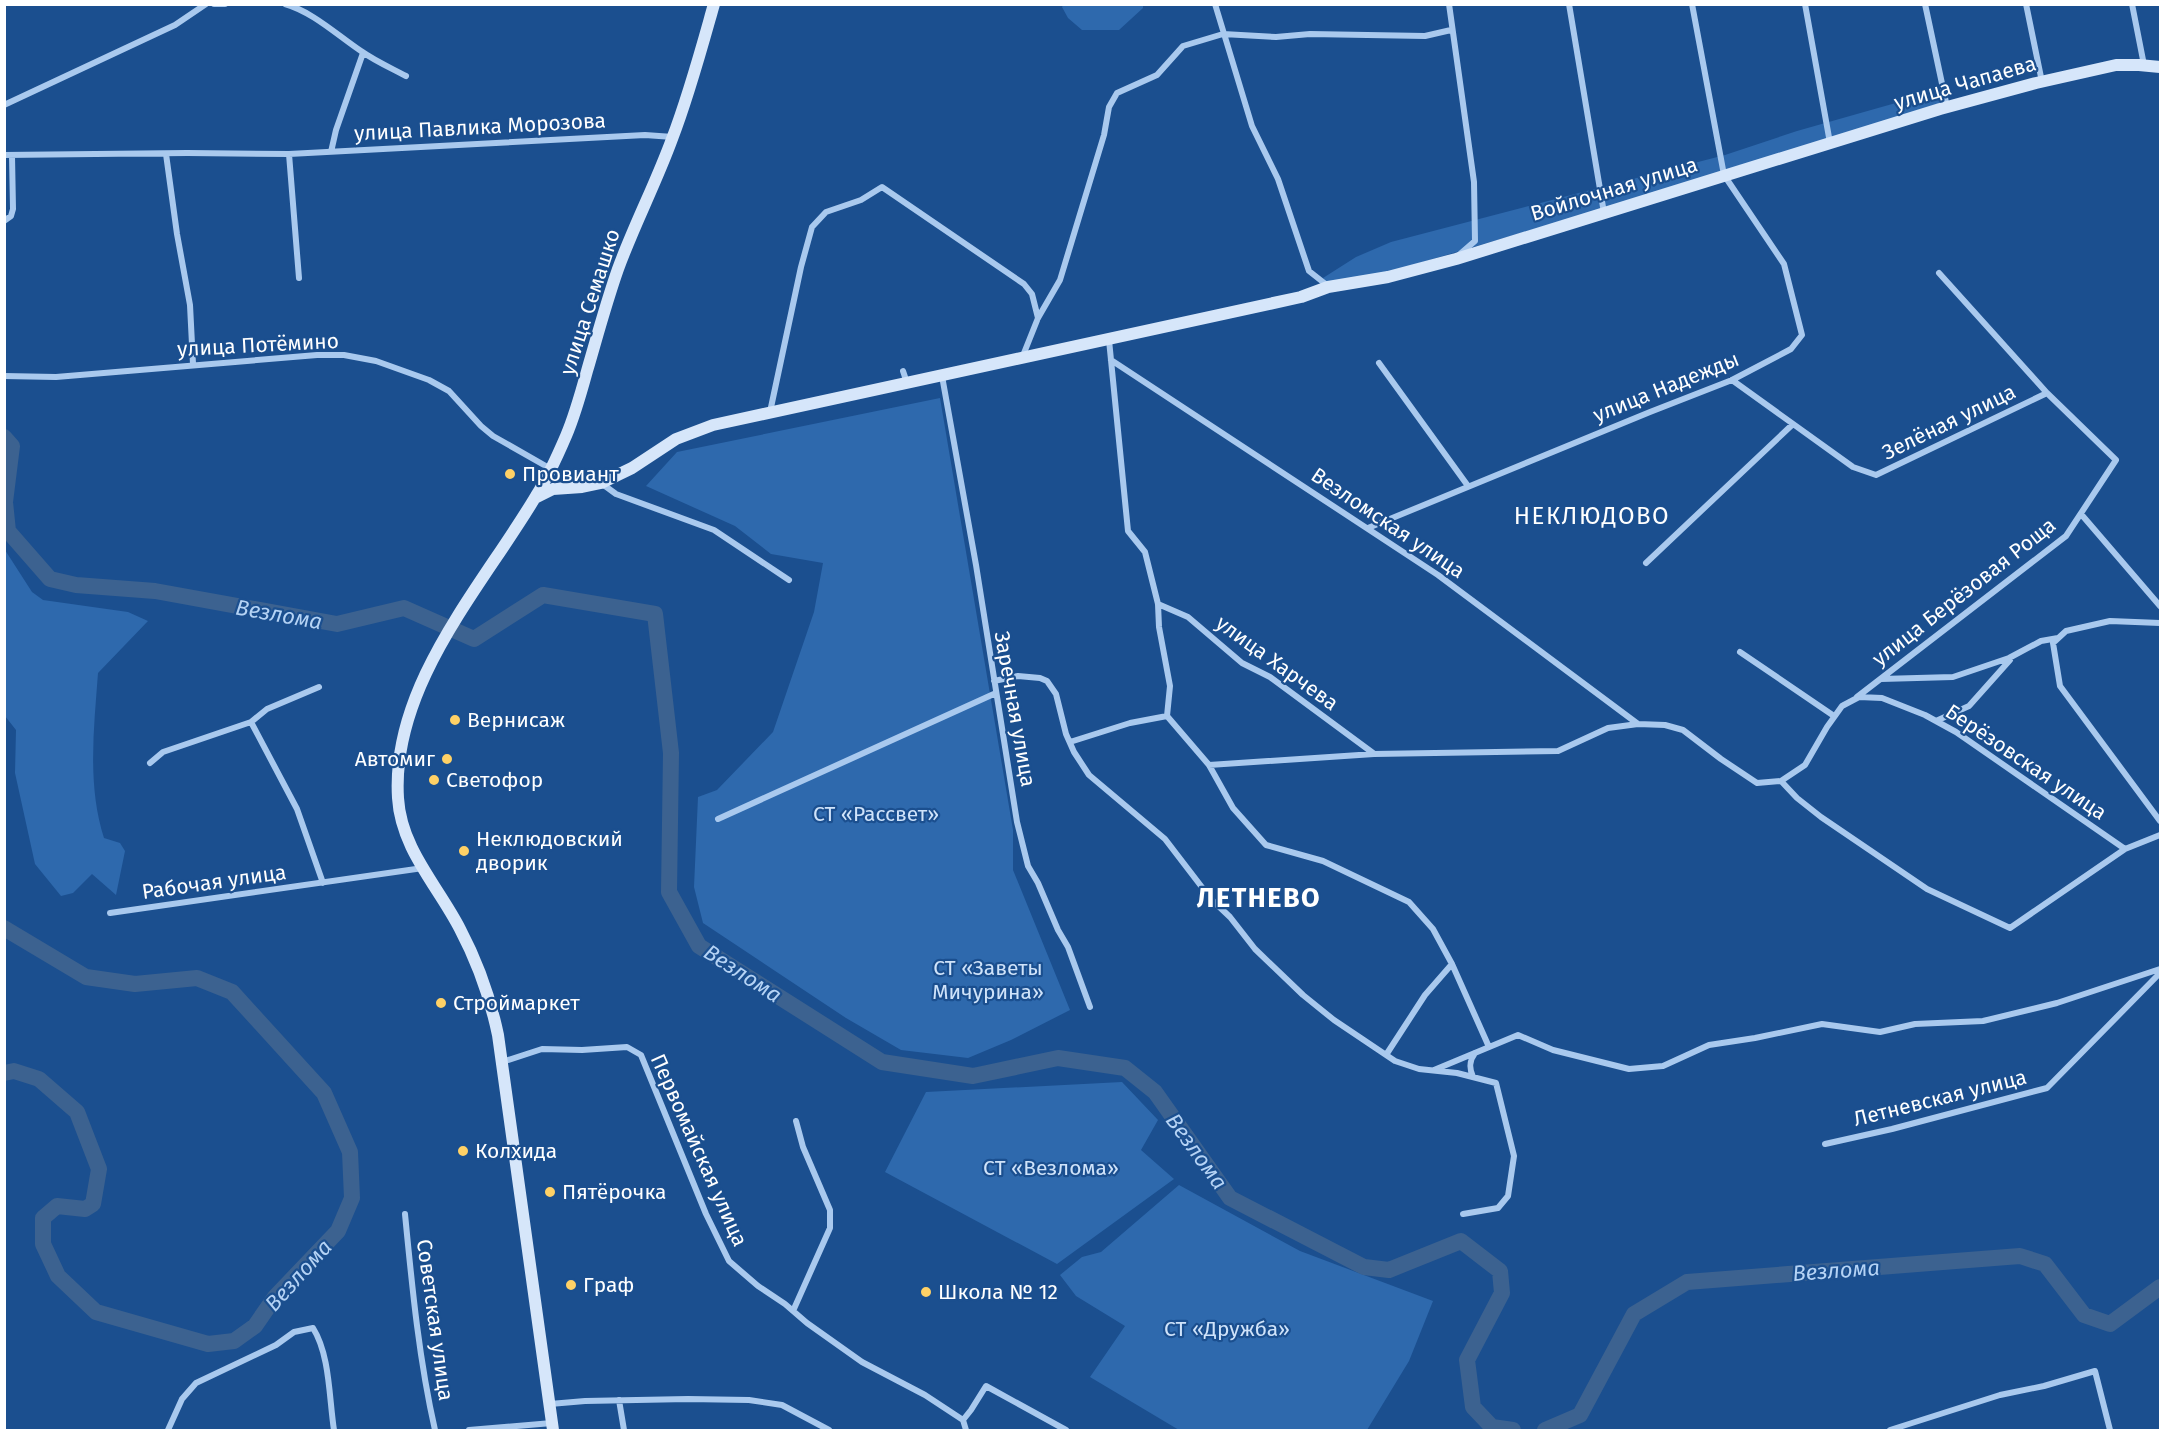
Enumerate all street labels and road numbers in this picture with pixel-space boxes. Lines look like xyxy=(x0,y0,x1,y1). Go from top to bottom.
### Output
street label: улица Чапаева xyxy=(1891,50,2039,116)
street label: улица Павлика Морозова xyxy=(353,107,607,147)
street label: Войлочная улица xyxy=(1527,151,1701,227)
street label: улица Семашко xyxy=(554,226,626,378)
street label: улица Потёмино xyxy=(177,328,339,362)
street label: улица Надежды xyxy=(1589,346,1743,428)
street label: Зелёная улица xyxy=(1878,378,2020,466)
street label: Везломская улица xyxy=(1306,462,1470,584)
street label: улица Берёзовая Роща xyxy=(1867,512,2061,672)
street label: улица Харчева xyxy=(1211,610,1343,716)
street label: Заречная улица xyxy=(989,629,1041,789)
street label: Берёзовская улица xyxy=(1940,698,2112,826)
street label: Рабочая улица xyxy=(140,859,288,905)
street label: Первомайская улица xyxy=(645,1050,753,1250)
street label: Летневская улица xyxy=(1851,1064,2029,1132)
street label: Советская улица xyxy=(411,1238,459,1402)

